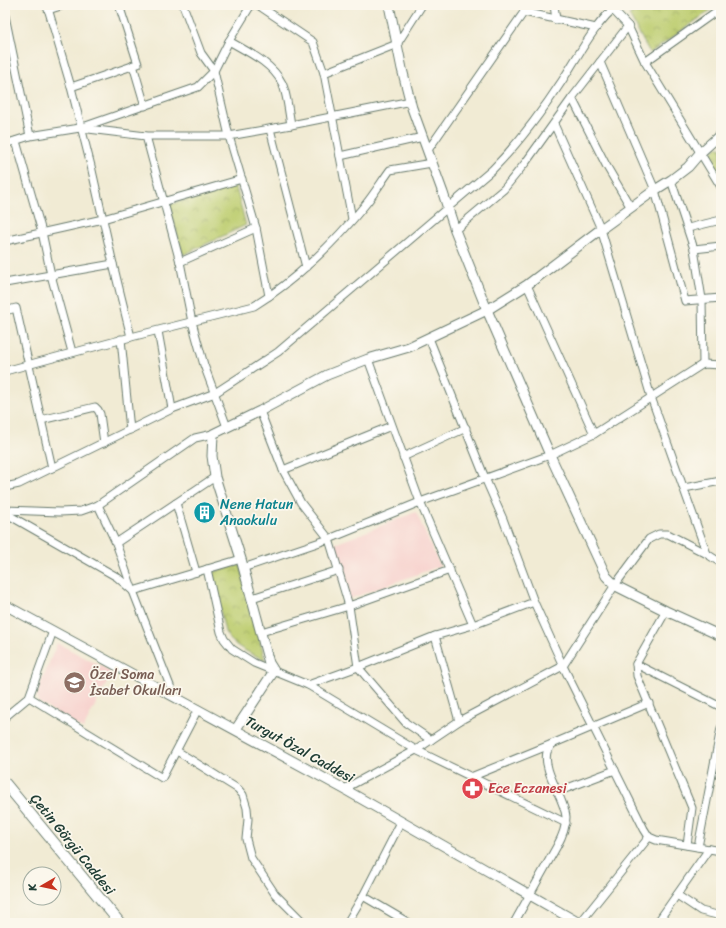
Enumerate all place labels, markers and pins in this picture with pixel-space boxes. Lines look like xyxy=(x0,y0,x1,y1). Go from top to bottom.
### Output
place label: Nene Hatun Anaokulu xyxy=(219,492,294,533)
building icon: Nene Hatun Anaokulu xyxy=(191,499,217,525)
place label: Özel Soma İsabet Okulları xyxy=(89,662,182,703)
school or university icon: Özel Soma İsabet Okulları xyxy=(61,669,87,695)
pharmacy icon: Ece Eczanesi xyxy=(459,775,485,801)
place label: Ece Eczanesi xyxy=(488,776,568,801)

